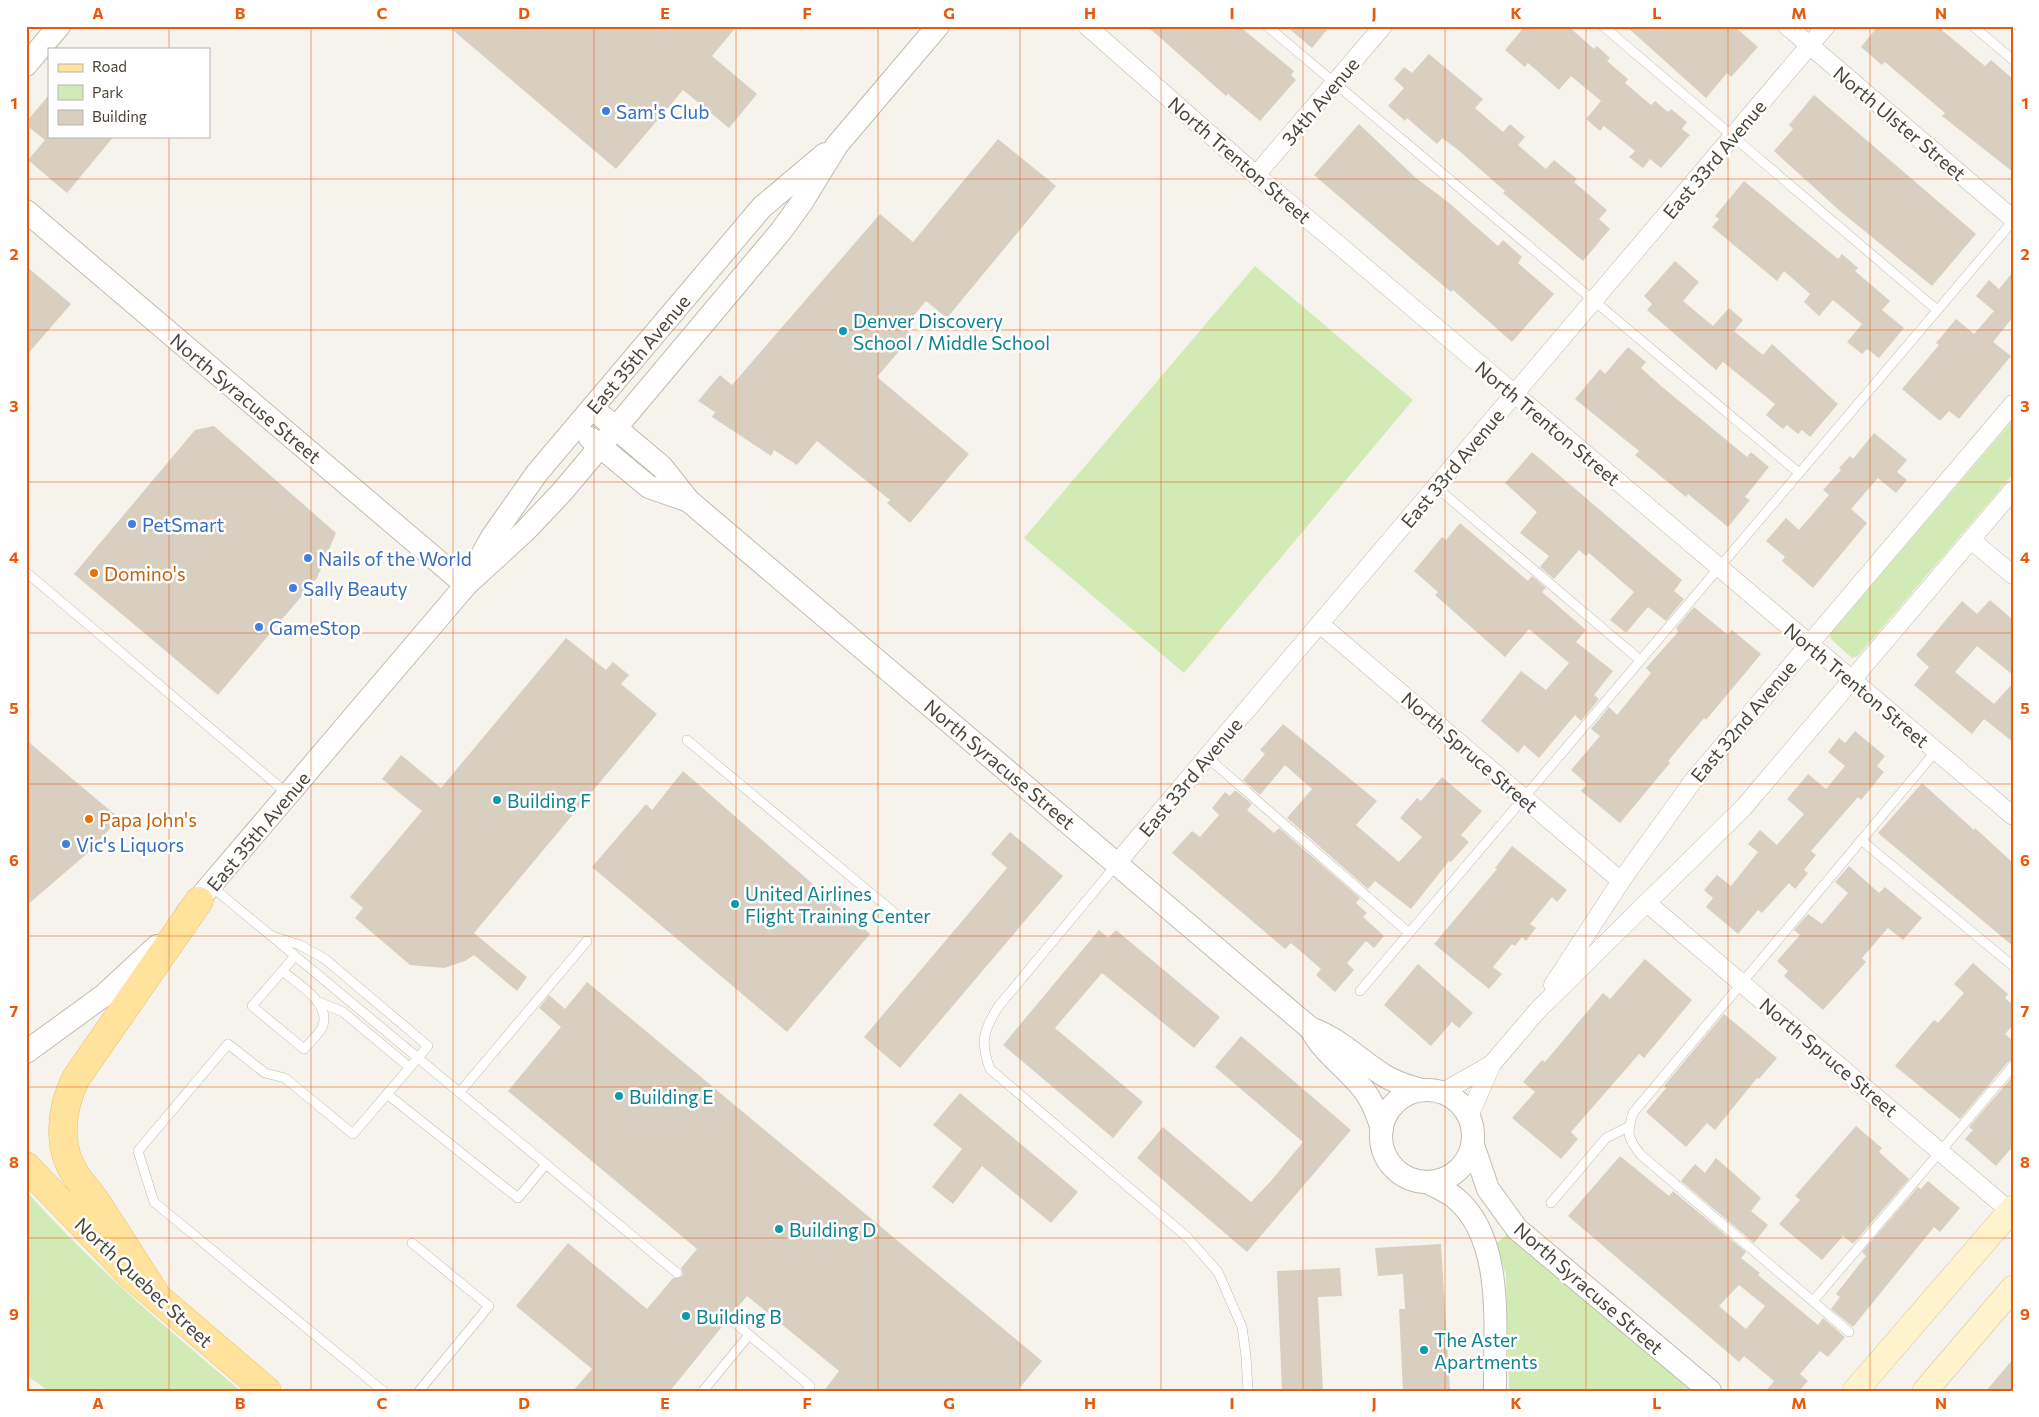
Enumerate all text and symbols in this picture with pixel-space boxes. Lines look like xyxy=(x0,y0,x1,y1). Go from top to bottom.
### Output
text: A xyxy=(92,3,104,22)
text: B xyxy=(235,3,246,22)
text: C xyxy=(377,3,388,22)
text: D xyxy=(518,3,530,22)
text: E xyxy=(660,3,670,22)
text: F xyxy=(802,3,812,22)
text: G xyxy=(943,3,955,22)
text: H xyxy=(1084,3,1096,22)
text: I xyxy=(1229,3,1235,22)
text: J xyxy=(1371,3,1377,22)
text: K xyxy=(1510,3,1522,22)
text: L xyxy=(1652,3,1662,22)
text: M xyxy=(1791,3,1807,22)
text: N xyxy=(1935,3,1947,22)
legend xyxy=(48,48,210,138)
street label: 34th Avenue xyxy=(1277,52,1363,150)
text: Road xyxy=(92,57,127,75)
street label: North Ulster Street xyxy=(1829,61,1971,185)
text: Park xyxy=(92,83,123,101)
street label: North Trenton Street xyxy=(1164,92,1316,228)
text: 1 xyxy=(10,93,18,112)
text: 1 xyxy=(2021,93,2029,112)
street label: East 33rd Avenue xyxy=(1658,95,1770,223)
place label: Sam's Club xyxy=(616,100,709,123)
marker: Sam's Club xyxy=(600,105,612,117)
text: Building xyxy=(92,107,147,125)
text: 2 xyxy=(9,244,19,263)
text: 2 xyxy=(2020,244,2030,263)
street label: East 35th Avenue xyxy=(581,290,695,418)
place label: Denver Discovery School / Middle School xyxy=(853,309,1050,354)
marker: Denver Discovery School / Middle School xyxy=(837,325,849,337)
street label: North Syracuse Street xyxy=(166,328,326,468)
street label: North Trenton Street xyxy=(1471,356,1625,490)
text: 3 xyxy=(9,396,19,415)
text: 3 xyxy=(2020,396,2030,415)
street label: East 33rd Avenue xyxy=(1396,404,1508,532)
place label: PetSmart xyxy=(142,513,225,536)
marker: PetSmart xyxy=(126,518,138,530)
text: 4 xyxy=(9,547,19,566)
place label: Nails of the World xyxy=(318,547,472,570)
text: 4 xyxy=(2020,547,2030,566)
marker: Nails of the World xyxy=(302,552,314,564)
place label: Domino's xyxy=(104,562,186,585)
marker: Domino's xyxy=(88,567,100,579)
place label: Sally Beauty xyxy=(303,577,408,600)
marker: Sally Beauty xyxy=(287,582,299,594)
place label: GameStop xyxy=(269,616,361,639)
street label: North Trenton Street xyxy=(1780,618,1934,752)
marker: GameStop xyxy=(253,621,265,633)
street label: East 32nd Avenue xyxy=(1686,656,1800,786)
street label: North Spruce Street xyxy=(1397,687,1543,818)
street label: North Syracuse Street xyxy=(920,694,1080,834)
text: 5 xyxy=(9,698,19,717)
text: 5 xyxy=(2020,698,2030,717)
street label: East 33rd Avenue xyxy=(1134,713,1246,841)
street label: East 35th Avenue xyxy=(201,767,315,895)
place label: Building F xyxy=(507,789,591,812)
marker: Building F xyxy=(491,794,503,806)
place label: Papa John's xyxy=(99,808,197,831)
marker: Papa John's xyxy=(83,813,95,825)
place label: Vic's Liquors xyxy=(76,833,184,856)
marker: Vic's Liquors xyxy=(60,838,72,850)
text: 6 xyxy=(9,850,19,869)
text: 6 xyxy=(2020,850,2030,869)
place label: United Airlines Flight Training Center xyxy=(745,882,931,927)
marker: United Airlines Flight Training Center xyxy=(729,898,741,910)
street label: North Spruce Street xyxy=(1755,993,1903,1122)
text: 7 xyxy=(10,1001,19,1020)
text: 7 xyxy=(2021,1001,2030,1020)
place label: Building E xyxy=(629,1085,714,1108)
marker: Building E xyxy=(613,1090,625,1102)
text: 8 xyxy=(9,1152,19,1171)
text: 8 xyxy=(2020,1152,2030,1171)
street label: North Quebec Street xyxy=(70,1212,218,1352)
street label: North Syracuse Street xyxy=(1510,1217,1668,1359)
place label: Building D xyxy=(789,1218,876,1241)
marker: Building D xyxy=(773,1223,785,1235)
text: 9 xyxy=(9,1304,19,1323)
text: 9 xyxy=(2020,1304,2030,1323)
place label: Building B xyxy=(696,1305,782,1328)
marker: Building B xyxy=(680,1310,692,1322)
place label: The Aster Apartments xyxy=(1434,1328,1538,1373)
marker: The Aster Apartments xyxy=(1418,1344,1430,1356)
text: A xyxy=(92,1393,104,1412)
text: B xyxy=(235,1393,246,1412)
text: C xyxy=(377,1393,388,1412)
text: D xyxy=(518,1393,530,1412)
text: E xyxy=(660,1393,670,1412)
text: F xyxy=(802,1393,812,1412)
text: G xyxy=(943,1393,955,1412)
text: H xyxy=(1084,1393,1096,1412)
text: I xyxy=(1229,1393,1235,1412)
text: J xyxy=(1371,1393,1377,1412)
text: K xyxy=(1510,1393,1522,1412)
text: L xyxy=(1652,1393,1662,1412)
text: M xyxy=(1791,1393,1807,1412)
text: N xyxy=(1935,1393,1947,1412)

